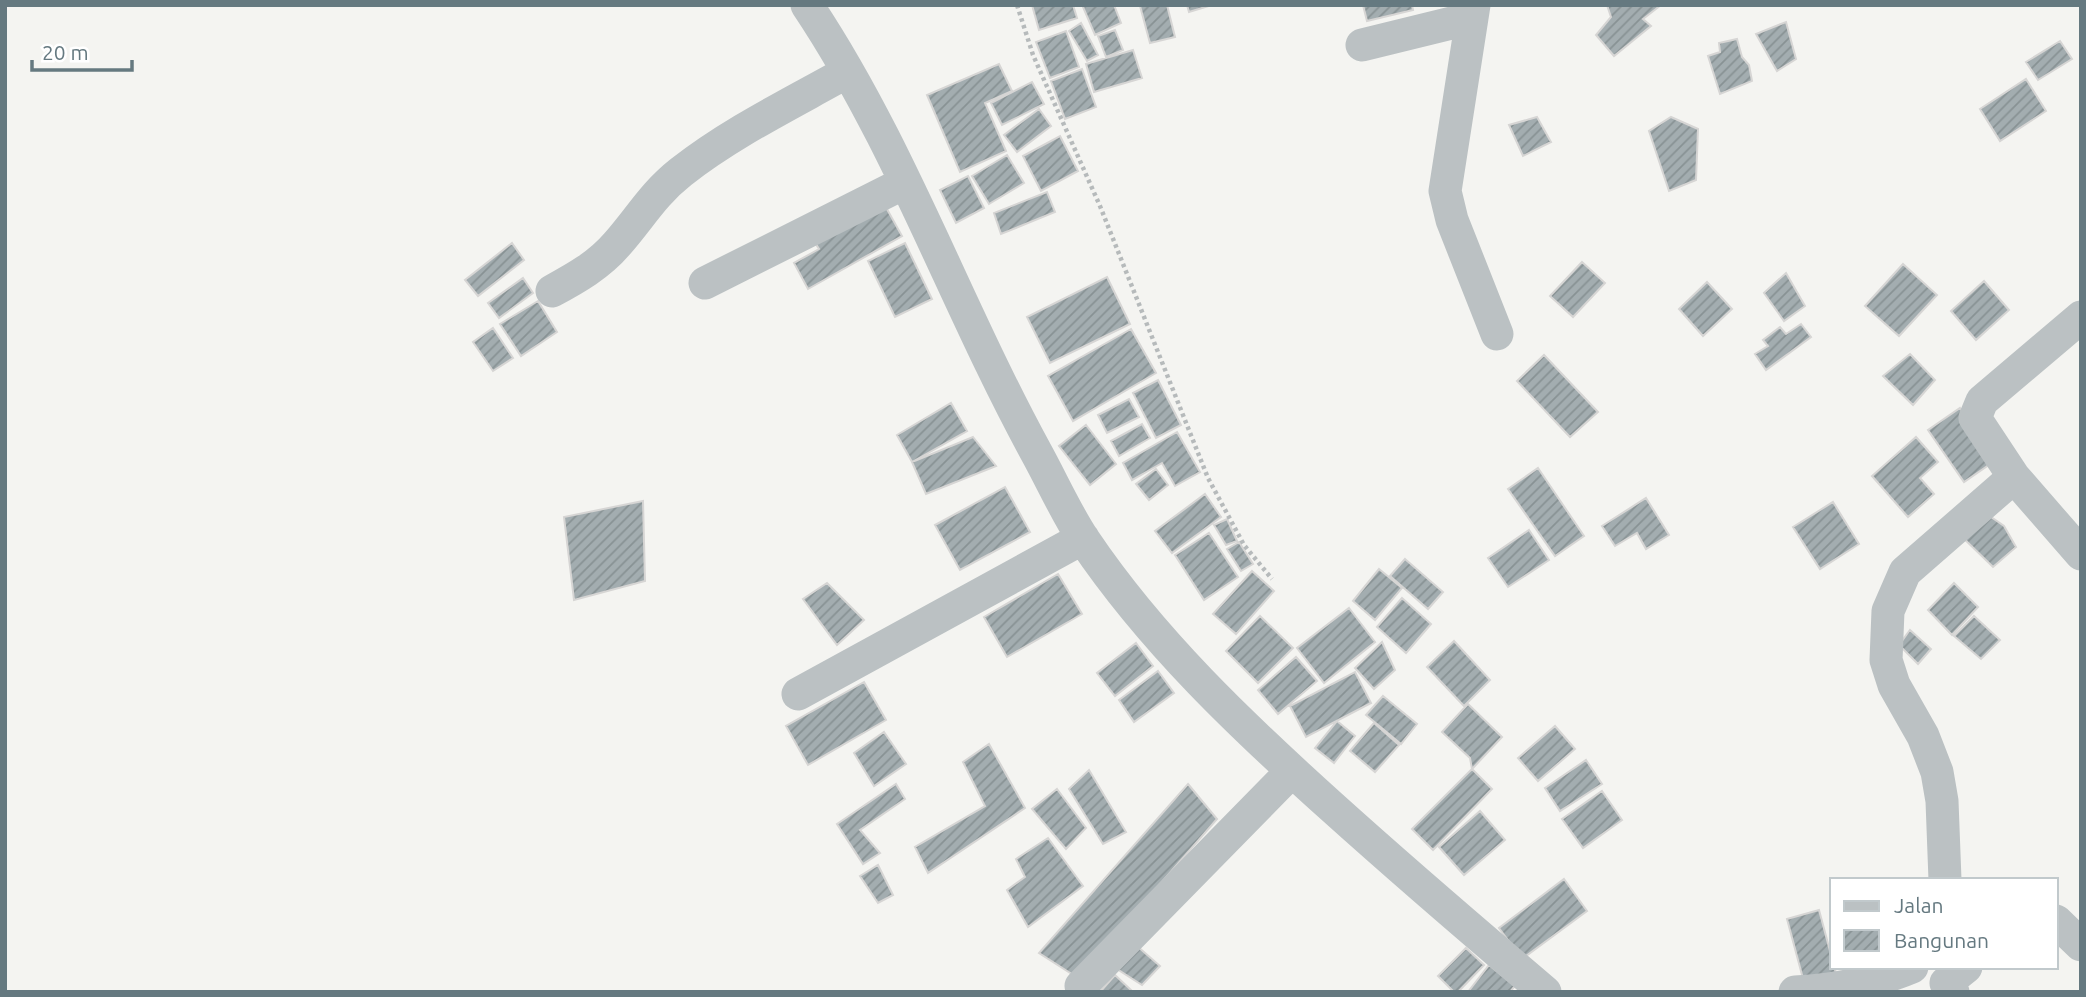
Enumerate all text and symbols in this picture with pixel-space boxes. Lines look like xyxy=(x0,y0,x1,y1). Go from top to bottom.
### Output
scale bar xyxy=(32,28,131,72)
text: 20 m xyxy=(42,40,89,64)
legend xyxy=(1830,878,2058,969)
text: Jalan xyxy=(1894,893,1943,917)
text: Bangunan xyxy=(1894,928,1989,952)

